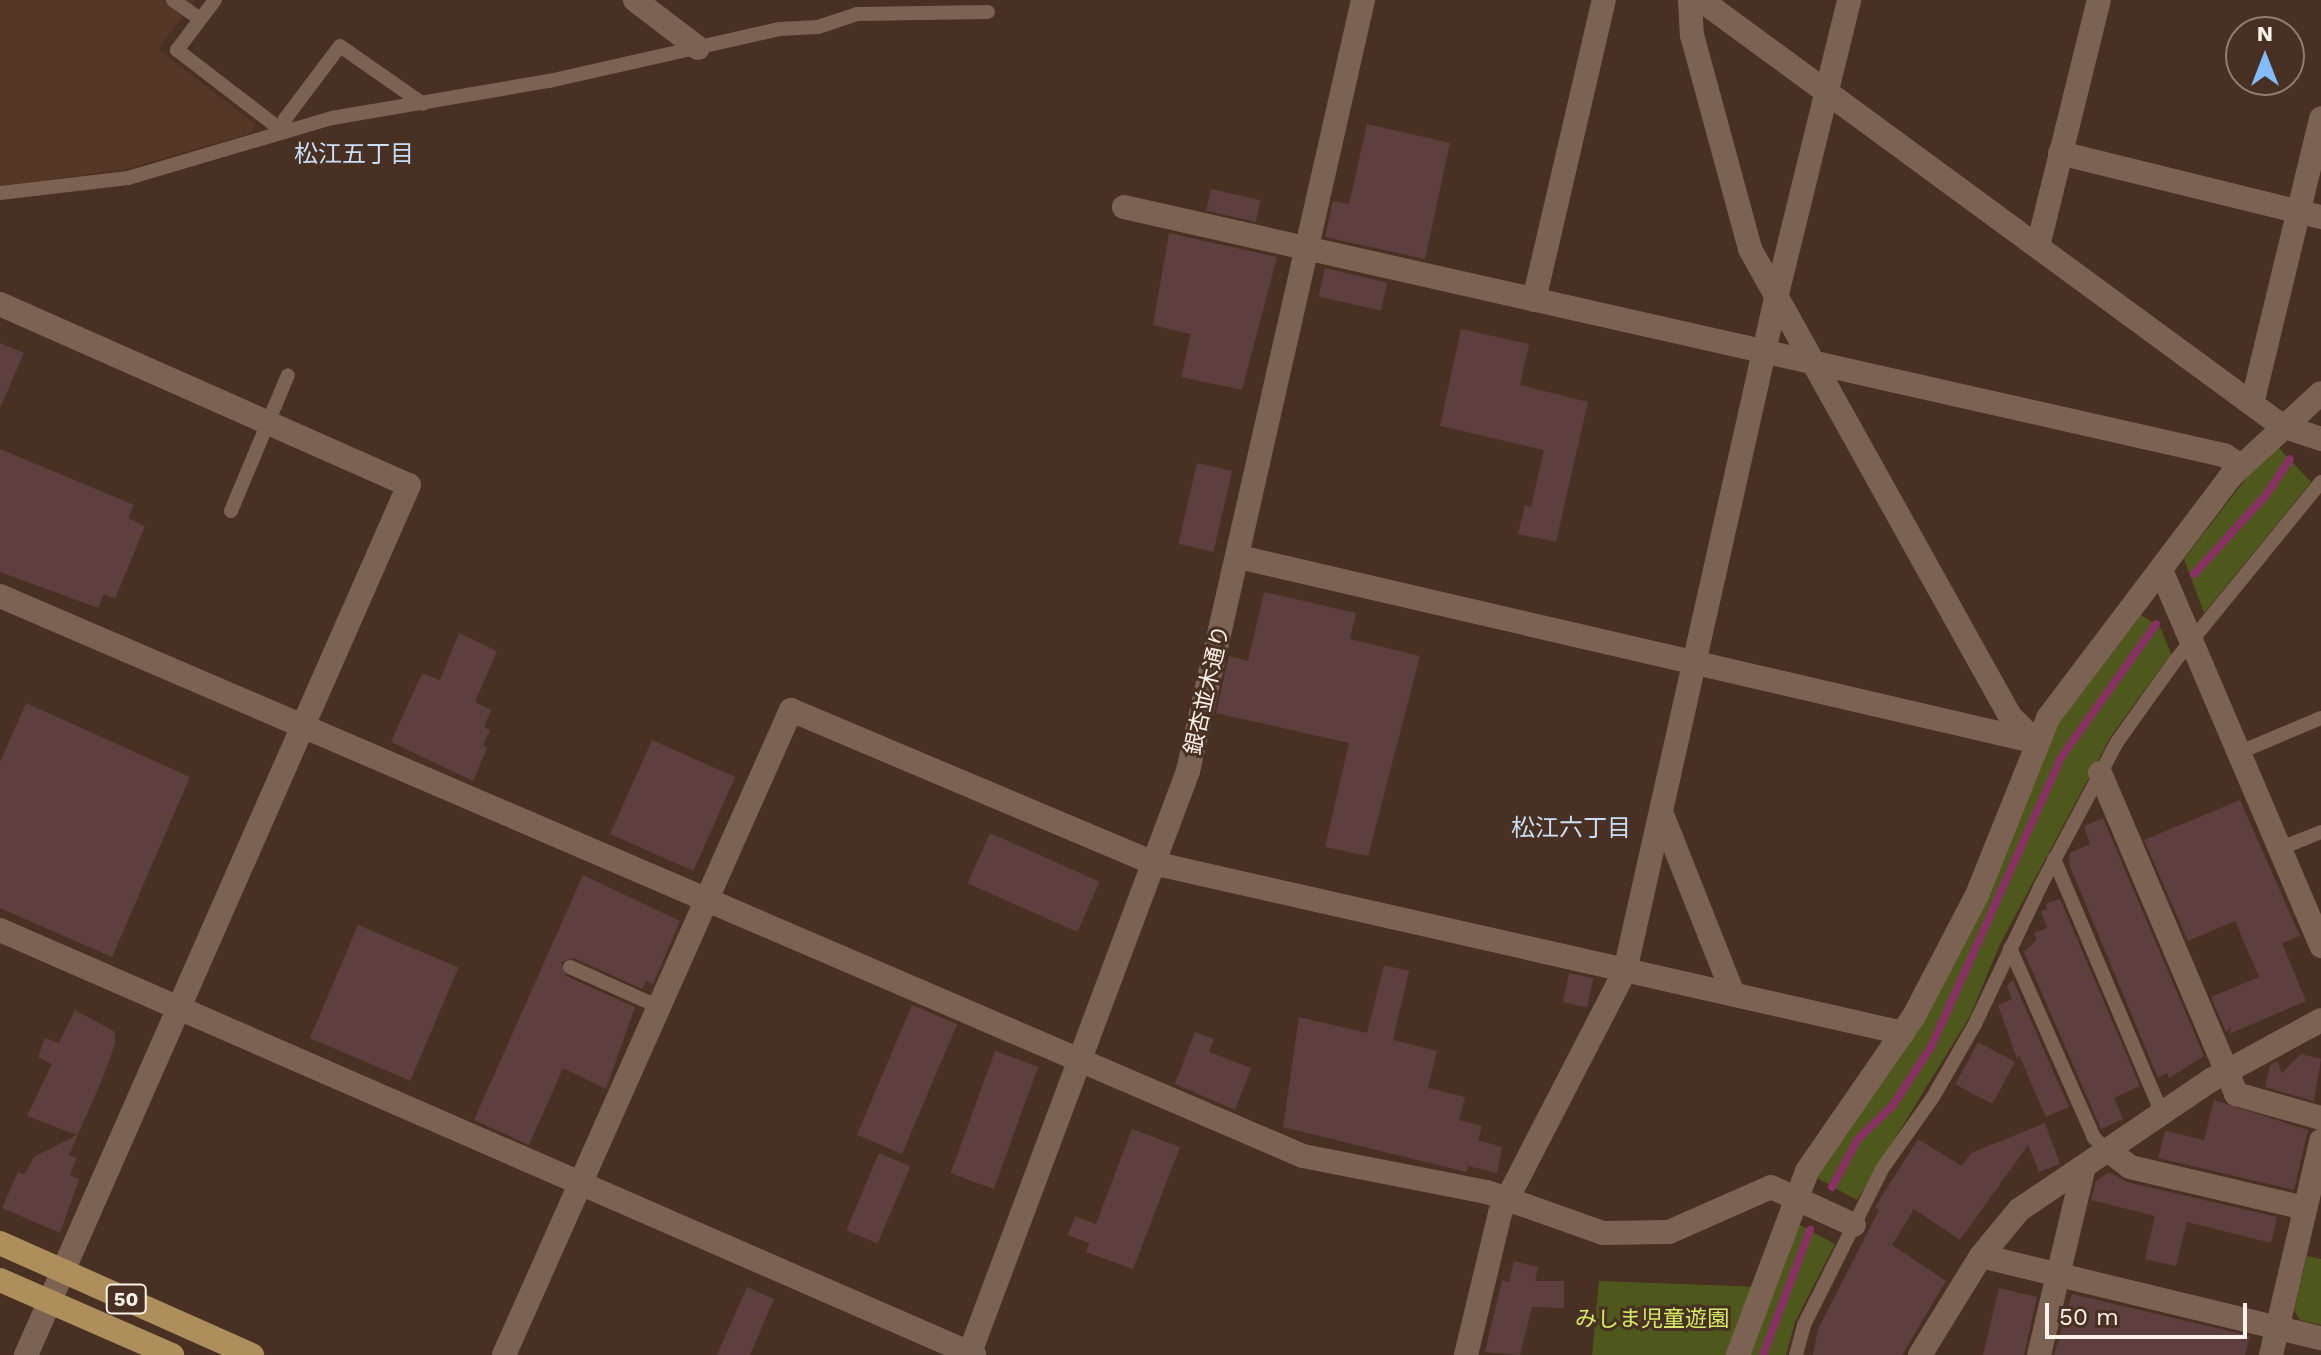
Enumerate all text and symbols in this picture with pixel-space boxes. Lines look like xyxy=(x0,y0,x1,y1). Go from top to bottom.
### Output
north arrow xyxy=(2225,16,2305,96)
text: N xyxy=(2257,21,2273,46)
district label: 松江五丁目 xyxy=(294,141,414,169)
street label: 銀杏並木通り xyxy=(1179,623,1235,757)
district label: 松江六丁目 xyxy=(1511,815,1631,843)
road number: 50 xyxy=(104,1283,148,1315)
scale bar xyxy=(2049,1287,2251,1337)
text: 50 m xyxy=(2059,1303,2119,1331)
park label: みしま児童遊園 xyxy=(1575,1306,1729,1332)

